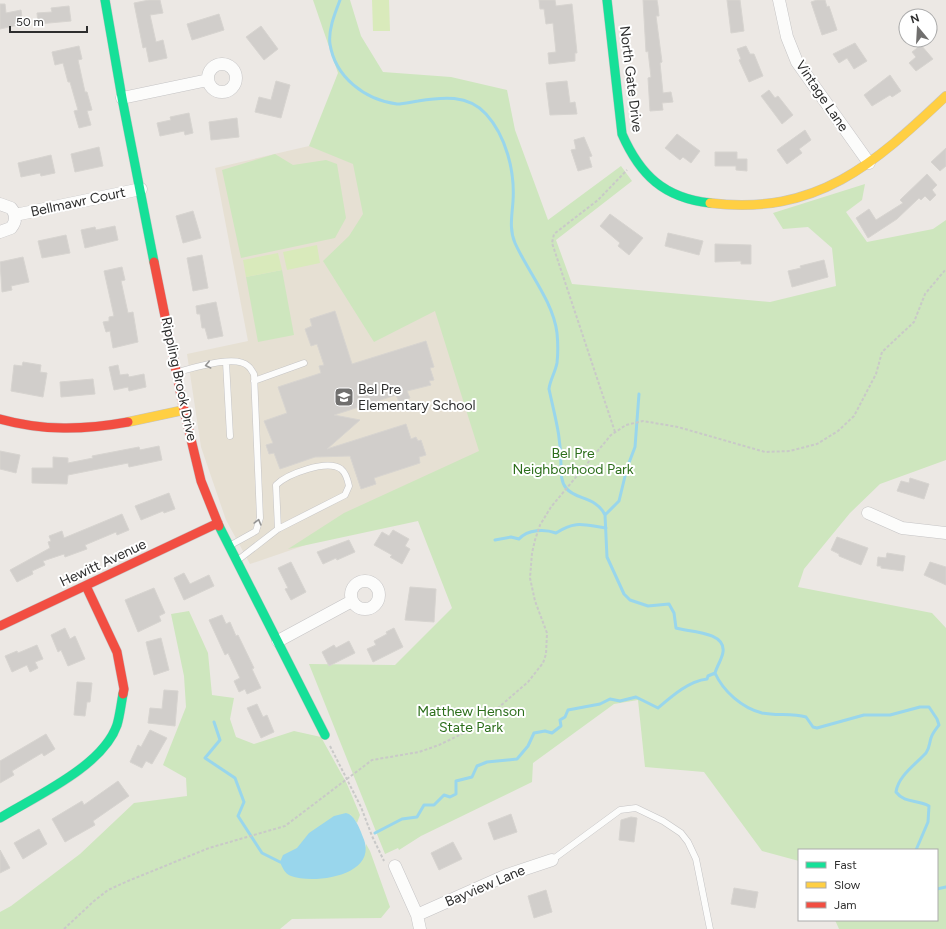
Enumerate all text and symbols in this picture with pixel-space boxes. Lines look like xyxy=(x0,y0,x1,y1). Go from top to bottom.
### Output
scale bar xyxy=(10,8,87,34)
north arrow xyxy=(898,8,938,48)
text: N xyxy=(909,11,921,26)
text: 50 m xyxy=(16,15,44,29)
street label: North Gate Drive xyxy=(616,25,646,133)
street label: Vintage Lane xyxy=(792,57,852,135)
street label: Bellmawr Court xyxy=(29,184,127,220)
street label: Rippling Brook Drive xyxy=(158,315,201,443)
one-way arrow xyxy=(205,360,212,368)
place label: Bel Pre Elementary School xyxy=(358,381,476,414)
school or university icon: Bel Pre Elementary School xyxy=(333,386,355,408)
park label: Bel Pre Neighborhood Park xyxy=(512,445,634,478)
one-way arrow xyxy=(253,519,262,526)
street label: Hewitt Avenue xyxy=(57,535,149,590)
park label: Matthew Henson State Park xyxy=(417,703,525,736)
legend xyxy=(798,849,938,921)
text: Fast xyxy=(834,858,857,872)
street label: Bayview Lane xyxy=(442,861,528,910)
text: Slow xyxy=(834,878,861,892)
text: Jam xyxy=(834,898,857,912)

